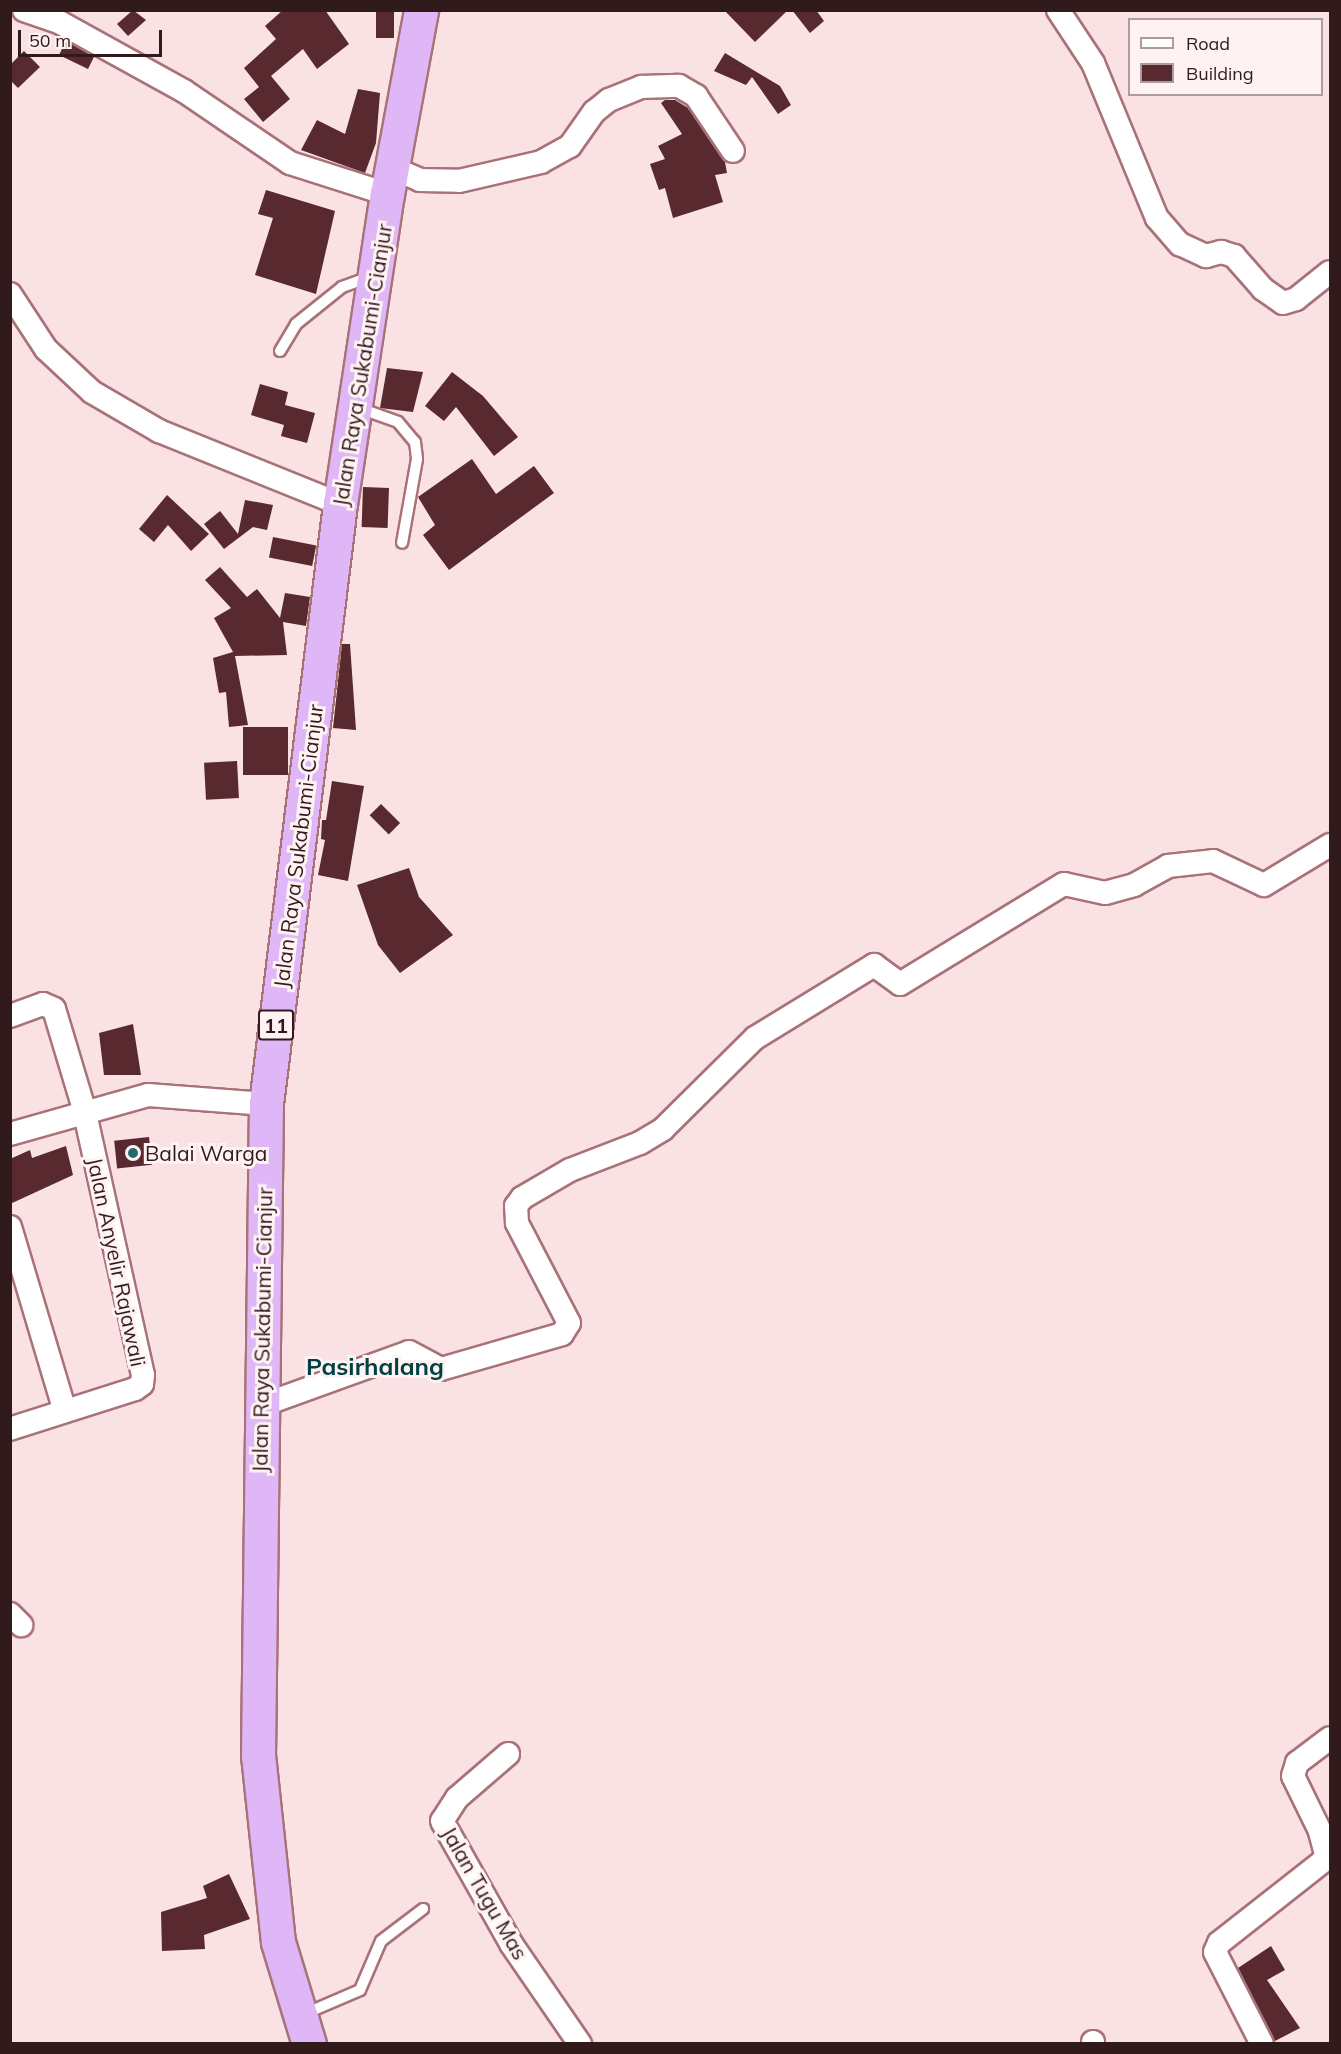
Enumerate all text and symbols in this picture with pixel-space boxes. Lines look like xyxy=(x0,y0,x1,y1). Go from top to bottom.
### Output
scale bar xyxy=(21,18,165,56)
legend xyxy=(1128,18,1323,96)
text: 50 m xyxy=(29,29,71,52)
text: Road xyxy=(1186,32,1230,55)
text: Building xyxy=(1186,62,1254,85)
street label: Jalan Raya Sukabumi-Cianjur xyxy=(327,222,397,508)
street label: Jalan Raya Sukabumi-Cianjur xyxy=(268,703,328,989)
road number: 11 xyxy=(258,1008,294,1042)
place label: Balai Warga xyxy=(145,1140,267,1166)
marker: Balai Warga xyxy=(126,1146,140,1160)
street label: Jalan Anyelir Rajawali xyxy=(83,1155,151,1369)
street label: Jalan Raya Sukabumi-Cianjur xyxy=(247,1187,277,1473)
district label: Pasirhalang xyxy=(306,1353,444,1381)
street label: Jalan Tugu Mas xyxy=(437,1822,533,1964)

